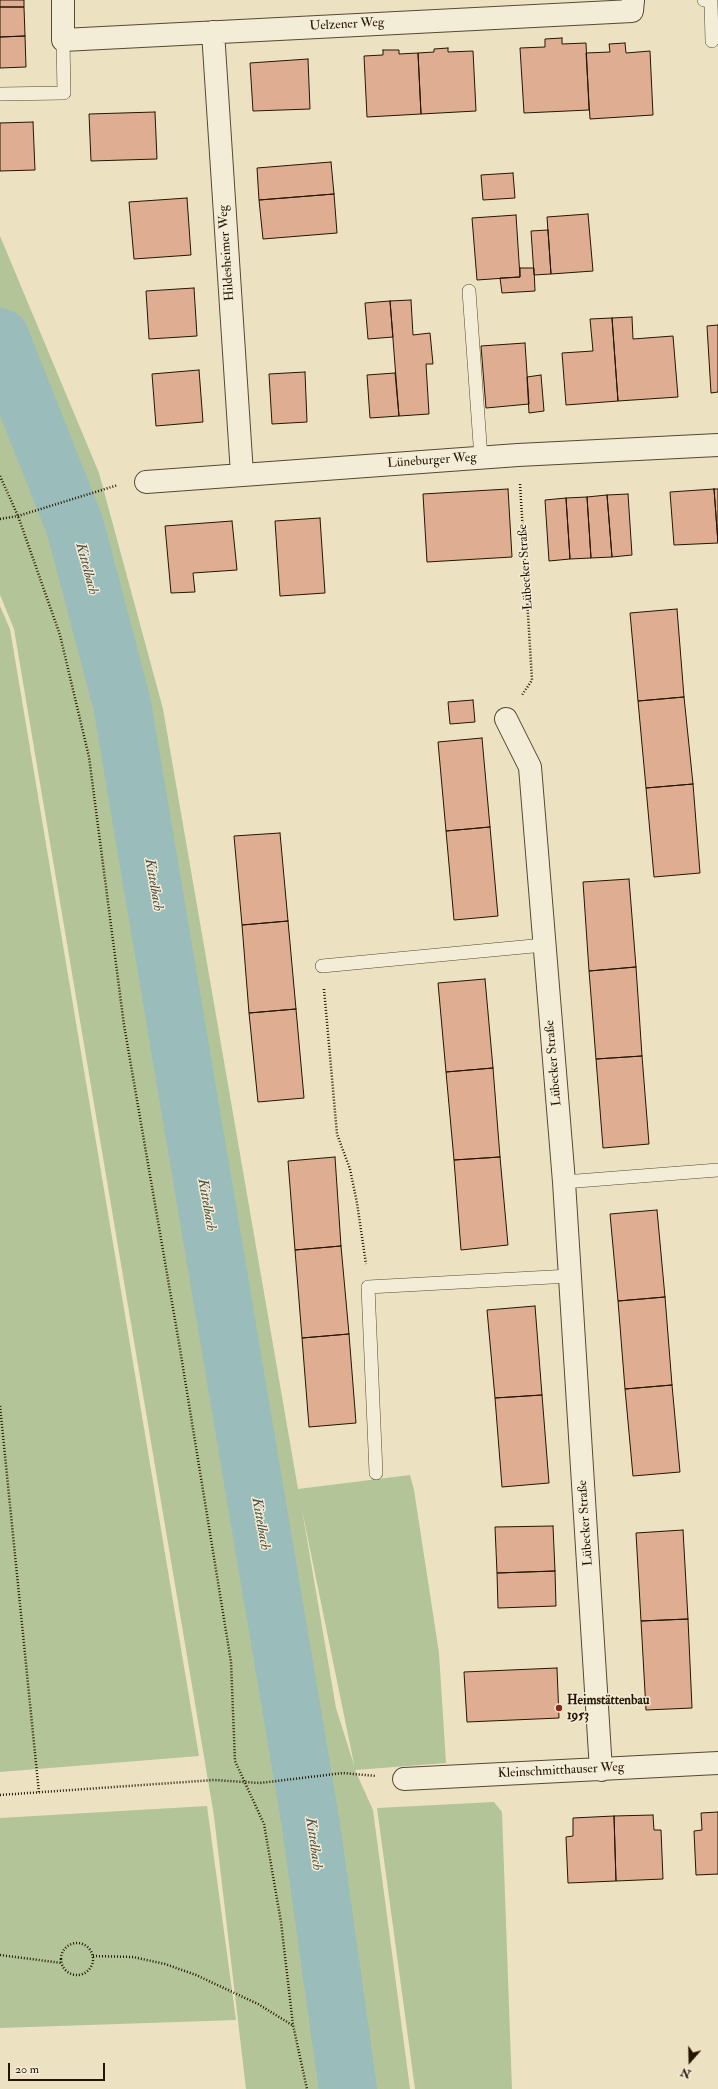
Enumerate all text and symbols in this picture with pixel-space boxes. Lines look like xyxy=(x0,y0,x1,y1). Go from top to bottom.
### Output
street label: Uelzener Weg xyxy=(309,15,385,35)
street label: Hildesheimer Weg xyxy=(216,204,238,302)
street label: Lüneburger Weg xyxy=(387,450,477,472)
street label: Lübecker Straße xyxy=(515,523,537,611)
water label: Kittelbach xyxy=(71,541,101,597)
water label: Kittelbach xyxy=(140,857,166,913)
street label: Lübecker Straße xyxy=(542,1019,566,1107)
water label: Kittelbach xyxy=(193,1177,219,1233)
street label: Lübecker Straße xyxy=(575,1479,597,1567)
water label: Kittelbach xyxy=(247,1496,273,1552)
place label: Heimstättenbau 1953 xyxy=(567,1693,649,1724)
marker: Heimstättenbau 1953 xyxy=(554,1703,564,1713)
street label: Kleinschmitthauser Weg xyxy=(497,1760,625,1782)
water label: Kittelbach xyxy=(301,1817,325,1871)
north arrow xyxy=(670,2041,710,2081)
scale bar xyxy=(10,2055,107,2081)
text: 20 m xyxy=(15,2062,39,2077)
text: N xyxy=(679,2065,693,2081)

